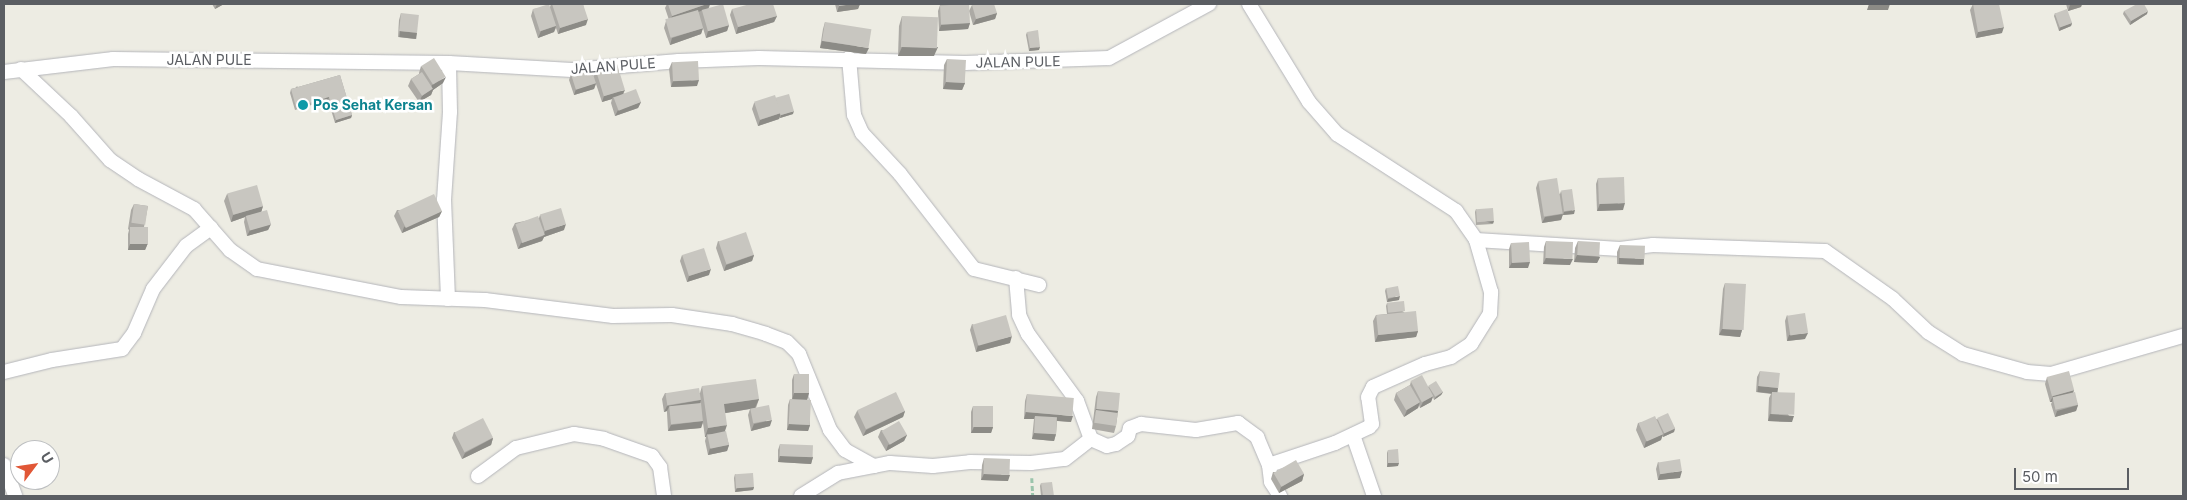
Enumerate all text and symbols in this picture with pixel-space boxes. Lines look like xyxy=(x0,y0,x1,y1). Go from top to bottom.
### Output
street label: JALAN PULE xyxy=(166,52,252,68)
street label: JALAN PULE xyxy=(975,53,1061,71)
street label: JALAN PULE xyxy=(570,55,656,77)
place label: Pos Sehat Kersan xyxy=(313,97,433,113)
marker: Pos Sehat Kersan xyxy=(297,99,309,111)
north arrow xyxy=(10,440,60,490)
text: U xyxy=(38,449,57,466)
scale bar xyxy=(2017,458,2132,490)
text: 50 m xyxy=(2022,467,2058,486)

